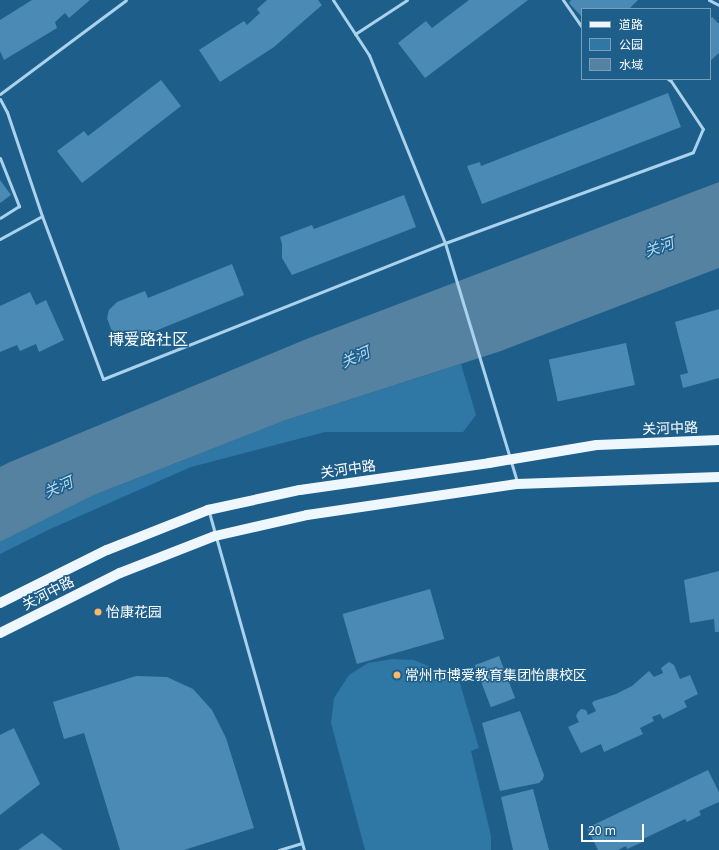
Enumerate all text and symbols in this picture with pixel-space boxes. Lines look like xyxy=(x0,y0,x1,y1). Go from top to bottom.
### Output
legend xyxy=(581,8,711,80)
text: 道路 xyxy=(619,16,643,33)
text: 公园 xyxy=(619,36,643,53)
text: 水域 xyxy=(619,56,643,73)
water label: 关河 xyxy=(642,234,676,260)
district label: 博爱路社区 xyxy=(108,329,188,349)
water label: 关河 xyxy=(338,343,372,371)
street label: 关河中路 xyxy=(642,419,698,437)
street label: 关河中路 xyxy=(319,457,377,481)
water label: 关河 xyxy=(41,473,75,501)
street label: 关河中路 xyxy=(19,573,77,613)
place label: 怡康花园 xyxy=(106,604,162,620)
marker: 怡康花园 xyxy=(93,607,103,617)
place label: 常州市博爱教育集团怡康校区 xyxy=(405,667,587,683)
marker: 常州市博爱教育集团怡康校区 xyxy=(392,670,402,680)
scale bar xyxy=(583,816,646,842)
text: 20 m xyxy=(588,822,616,839)

